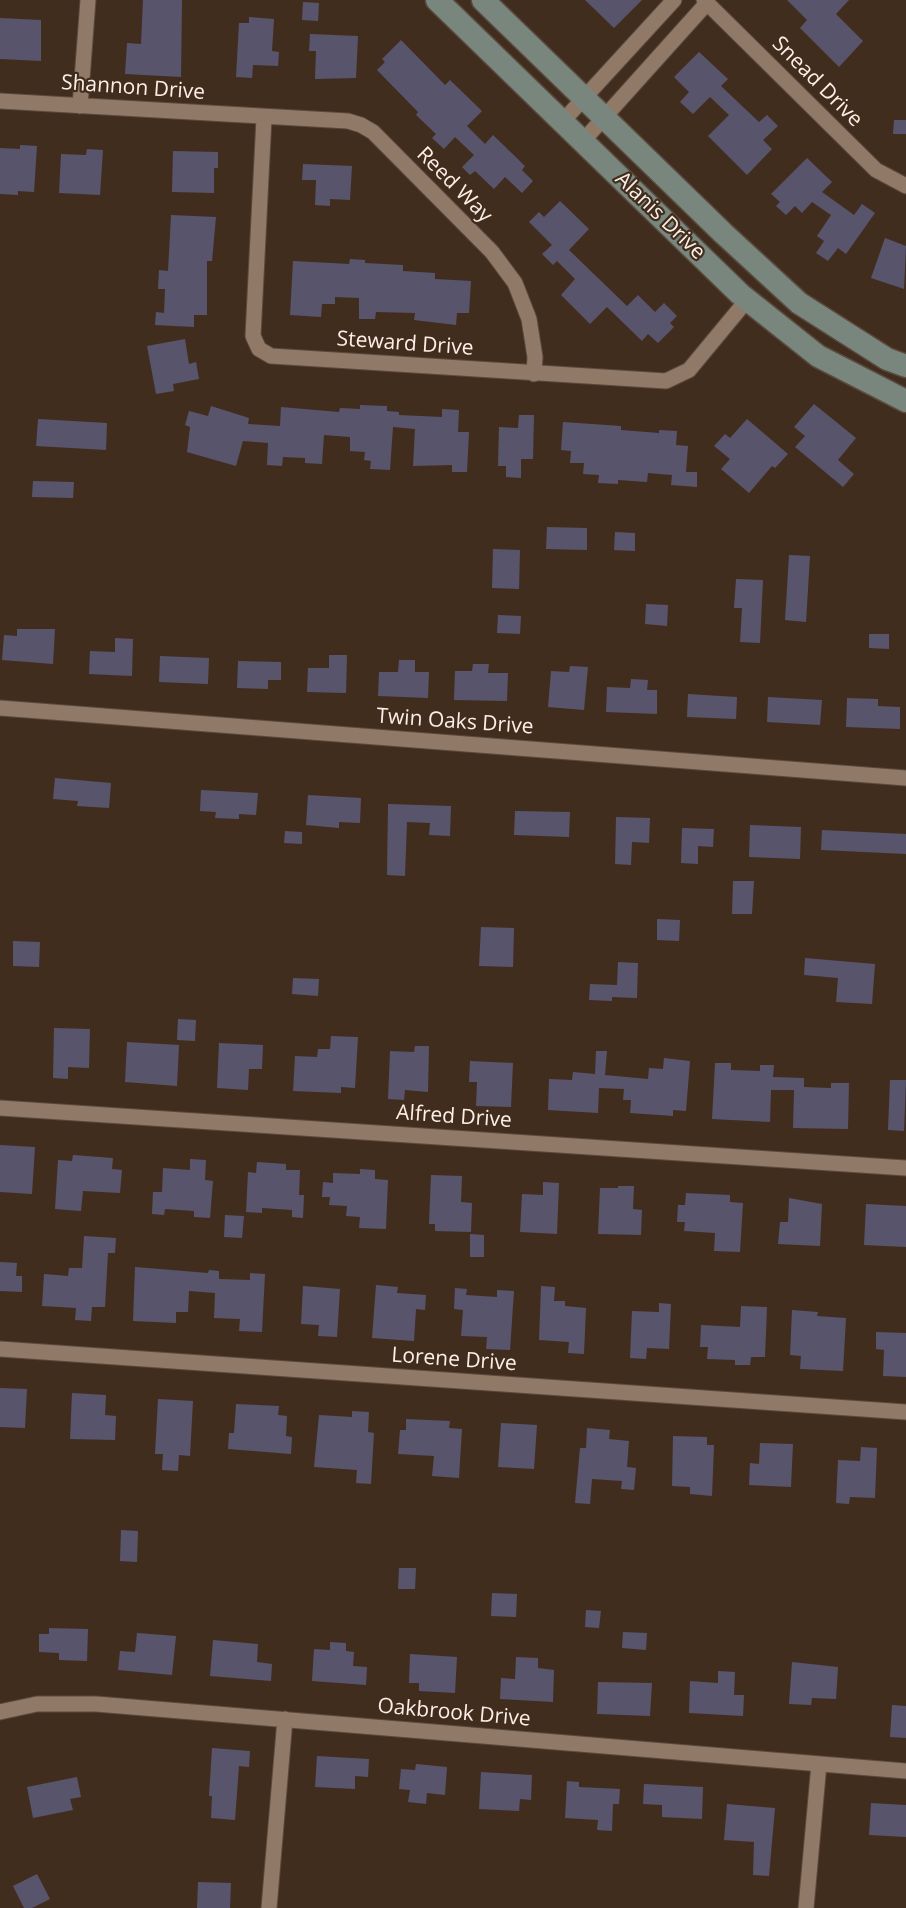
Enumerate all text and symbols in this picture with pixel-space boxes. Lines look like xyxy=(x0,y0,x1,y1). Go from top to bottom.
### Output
street label: Snead Drive xyxy=(767,32,867,132)
street label: Shannon Drive xyxy=(60,70,206,106)
street label: Reed Way xyxy=(411,142,497,228)
street label: Alanis Drive xyxy=(610,167,710,265)
street label: Steward Drive xyxy=(336,327,474,361)
street label: Twin Oaks Drive xyxy=(376,704,534,740)
street label: Alfred Drive xyxy=(395,1100,513,1134)
street label: Lorene Drive xyxy=(391,1343,517,1377)
street label: Oakbrook Drive xyxy=(376,1694,532,1732)

